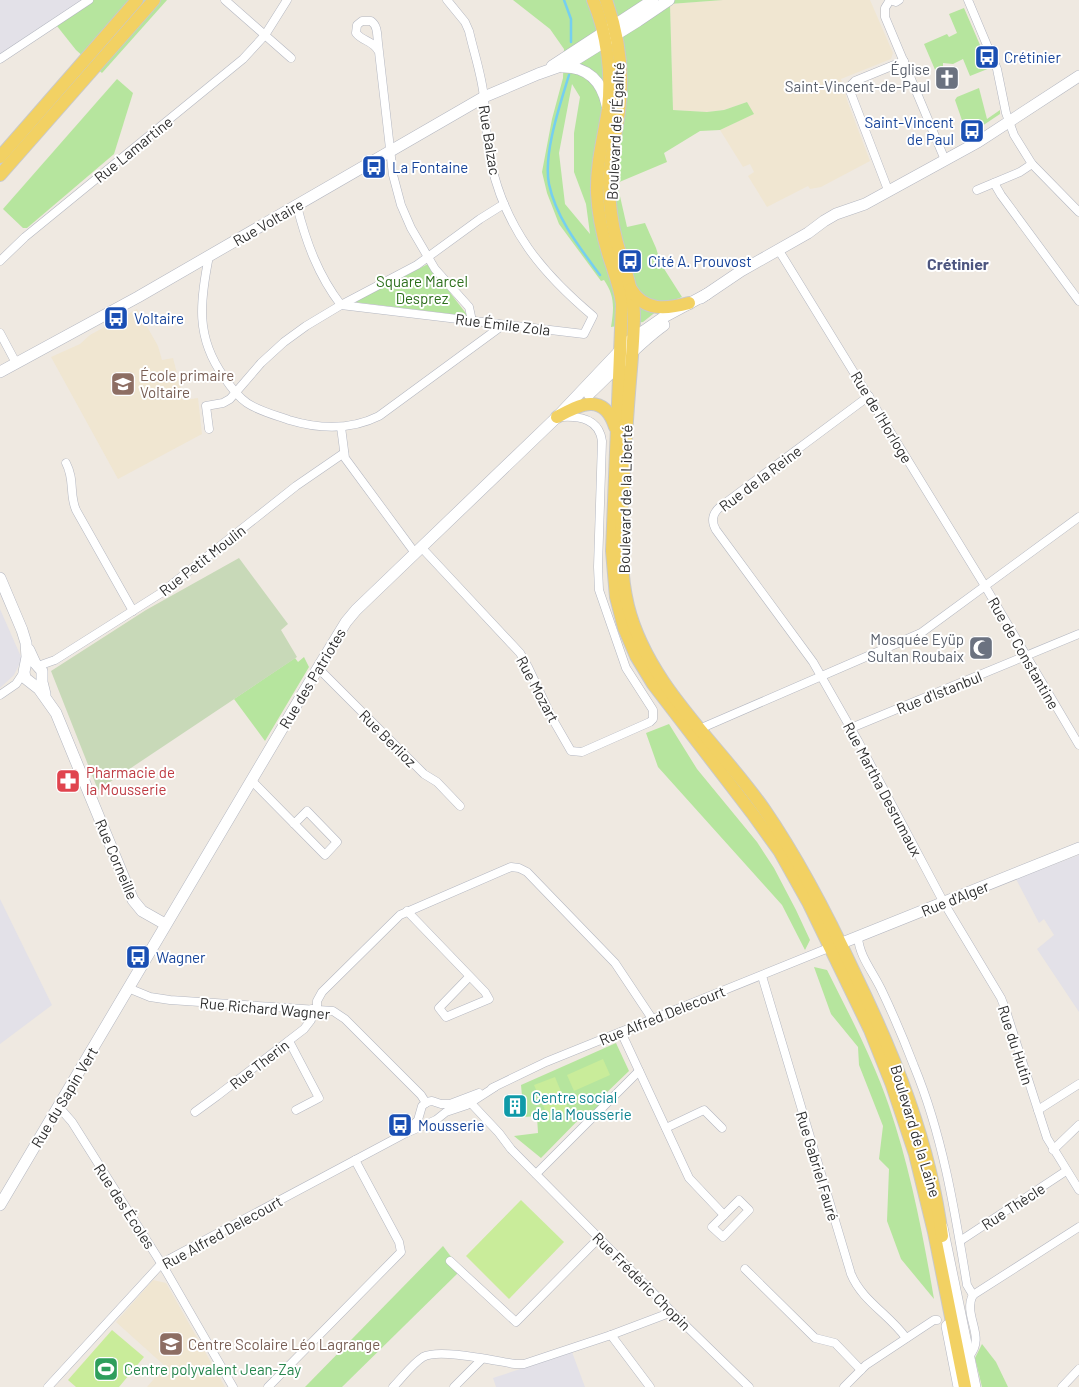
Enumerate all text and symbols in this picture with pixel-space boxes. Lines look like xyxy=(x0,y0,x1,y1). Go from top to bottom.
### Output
bus stop icon: Crétinier xyxy=(974,44,1000,70)
place label: Crétinier xyxy=(1004,48,1062,66)
place label: Église Saint-Vincent-de-Paul xyxy=(785,60,930,95)
street label: Boulevard de l'Égalité xyxy=(602,62,628,200)
church icon: Église Saint-Vincent-de-Paul xyxy=(934,65,960,91)
street label: Rue Balzac xyxy=(476,104,504,177)
street label: Rue Lamartine xyxy=(90,112,176,186)
place label: Saint-Vincent de Paul xyxy=(865,113,954,148)
bus stop icon: Saint-Vincent de Paul xyxy=(959,118,985,144)
bus stop icon: La Fontaine xyxy=(361,154,387,180)
place label: La Fontaine xyxy=(392,158,468,176)
street label: Rue Voltaire xyxy=(230,195,306,249)
bus stop icon: Cité A. Prouvost xyxy=(617,248,643,274)
place label: Cité A. Prouvost xyxy=(648,252,752,270)
district label: Crétinier xyxy=(927,254,989,273)
park label: Square Marcel Desprez xyxy=(376,272,468,307)
bus stop icon: Voltaire xyxy=(103,305,129,331)
place label: Voltaire xyxy=(134,309,184,327)
street label: Rue Émile Zola xyxy=(455,309,551,339)
place label: École primaire Voltaire xyxy=(140,366,234,401)
street label: Rue de l'Horloge xyxy=(848,368,916,466)
school or university icon: École primaire Voltaire xyxy=(110,371,136,397)
street label: Boulevard de la Liberté xyxy=(615,425,635,573)
street label: Rue de la Reine xyxy=(715,441,805,515)
street label: Rue Petit Moulin xyxy=(155,521,249,599)
street label: Rue de Constantine xyxy=(985,594,1063,712)
street label: Rue des Patriotes xyxy=(275,624,349,732)
place label: Mosquée Eyüp Sultan Roubaix xyxy=(867,630,964,665)
mosque icon: Mosquée Eyüp Sultan Roubaix xyxy=(968,635,994,661)
street label: Rue Mozart xyxy=(513,653,563,725)
street label: Rue d'Istanbul xyxy=(894,667,984,717)
street label: Rue Berlioz xyxy=(356,706,420,770)
street label: Rue Martha Desrumaux xyxy=(840,719,926,859)
place label: Pharmacie de la Mousserie xyxy=(86,763,175,798)
pharmacy icon: Pharmacie de la Mousserie xyxy=(55,768,81,794)
street label: Rue Corneille xyxy=(92,816,142,902)
street label: Rue d'Alger xyxy=(918,876,992,920)
bus stop icon: Wagner xyxy=(125,944,151,970)
place label: Wagner xyxy=(156,948,206,966)
street label: Rue Alfred Delecourt xyxy=(596,981,728,1049)
street label: Rue Richard Wagner xyxy=(199,993,332,1023)
street label: Rue du Hutin xyxy=(995,1003,1037,1087)
street label: Rue Therin xyxy=(226,1035,292,1093)
street label: Rue du Sapin Vert xyxy=(27,1043,101,1151)
street label: Boulevard de la Laine xyxy=(887,1063,945,1199)
place label: Centre social de la Mousserie xyxy=(532,1088,632,1123)
building icon: Centre social de la Mousserie xyxy=(502,1093,528,1119)
street label: Rue Gabriel Fauré xyxy=(793,1109,843,1223)
bus stop icon: Mousserie xyxy=(387,1112,413,1138)
place label: Mousserie xyxy=(418,1116,484,1134)
street label: Rue des Écoles xyxy=(91,1160,159,1252)
street label: Rue Thècle xyxy=(978,1179,1048,1233)
street label: Rue Alfred Delecourt xyxy=(159,1192,285,1272)
street label: Rue Frédéric Chopin xyxy=(589,1228,695,1334)
school or university icon: Centre Scolaire Léo Lagrange xyxy=(158,1331,184,1357)
place label: Centre Scolaire Léo Lagrange xyxy=(188,1335,380,1353)
sports icon: Centre polyvalent Jean-Zay xyxy=(93,1356,119,1382)
place label: Centre polyvalent Jean-Zay xyxy=(124,1360,301,1378)

